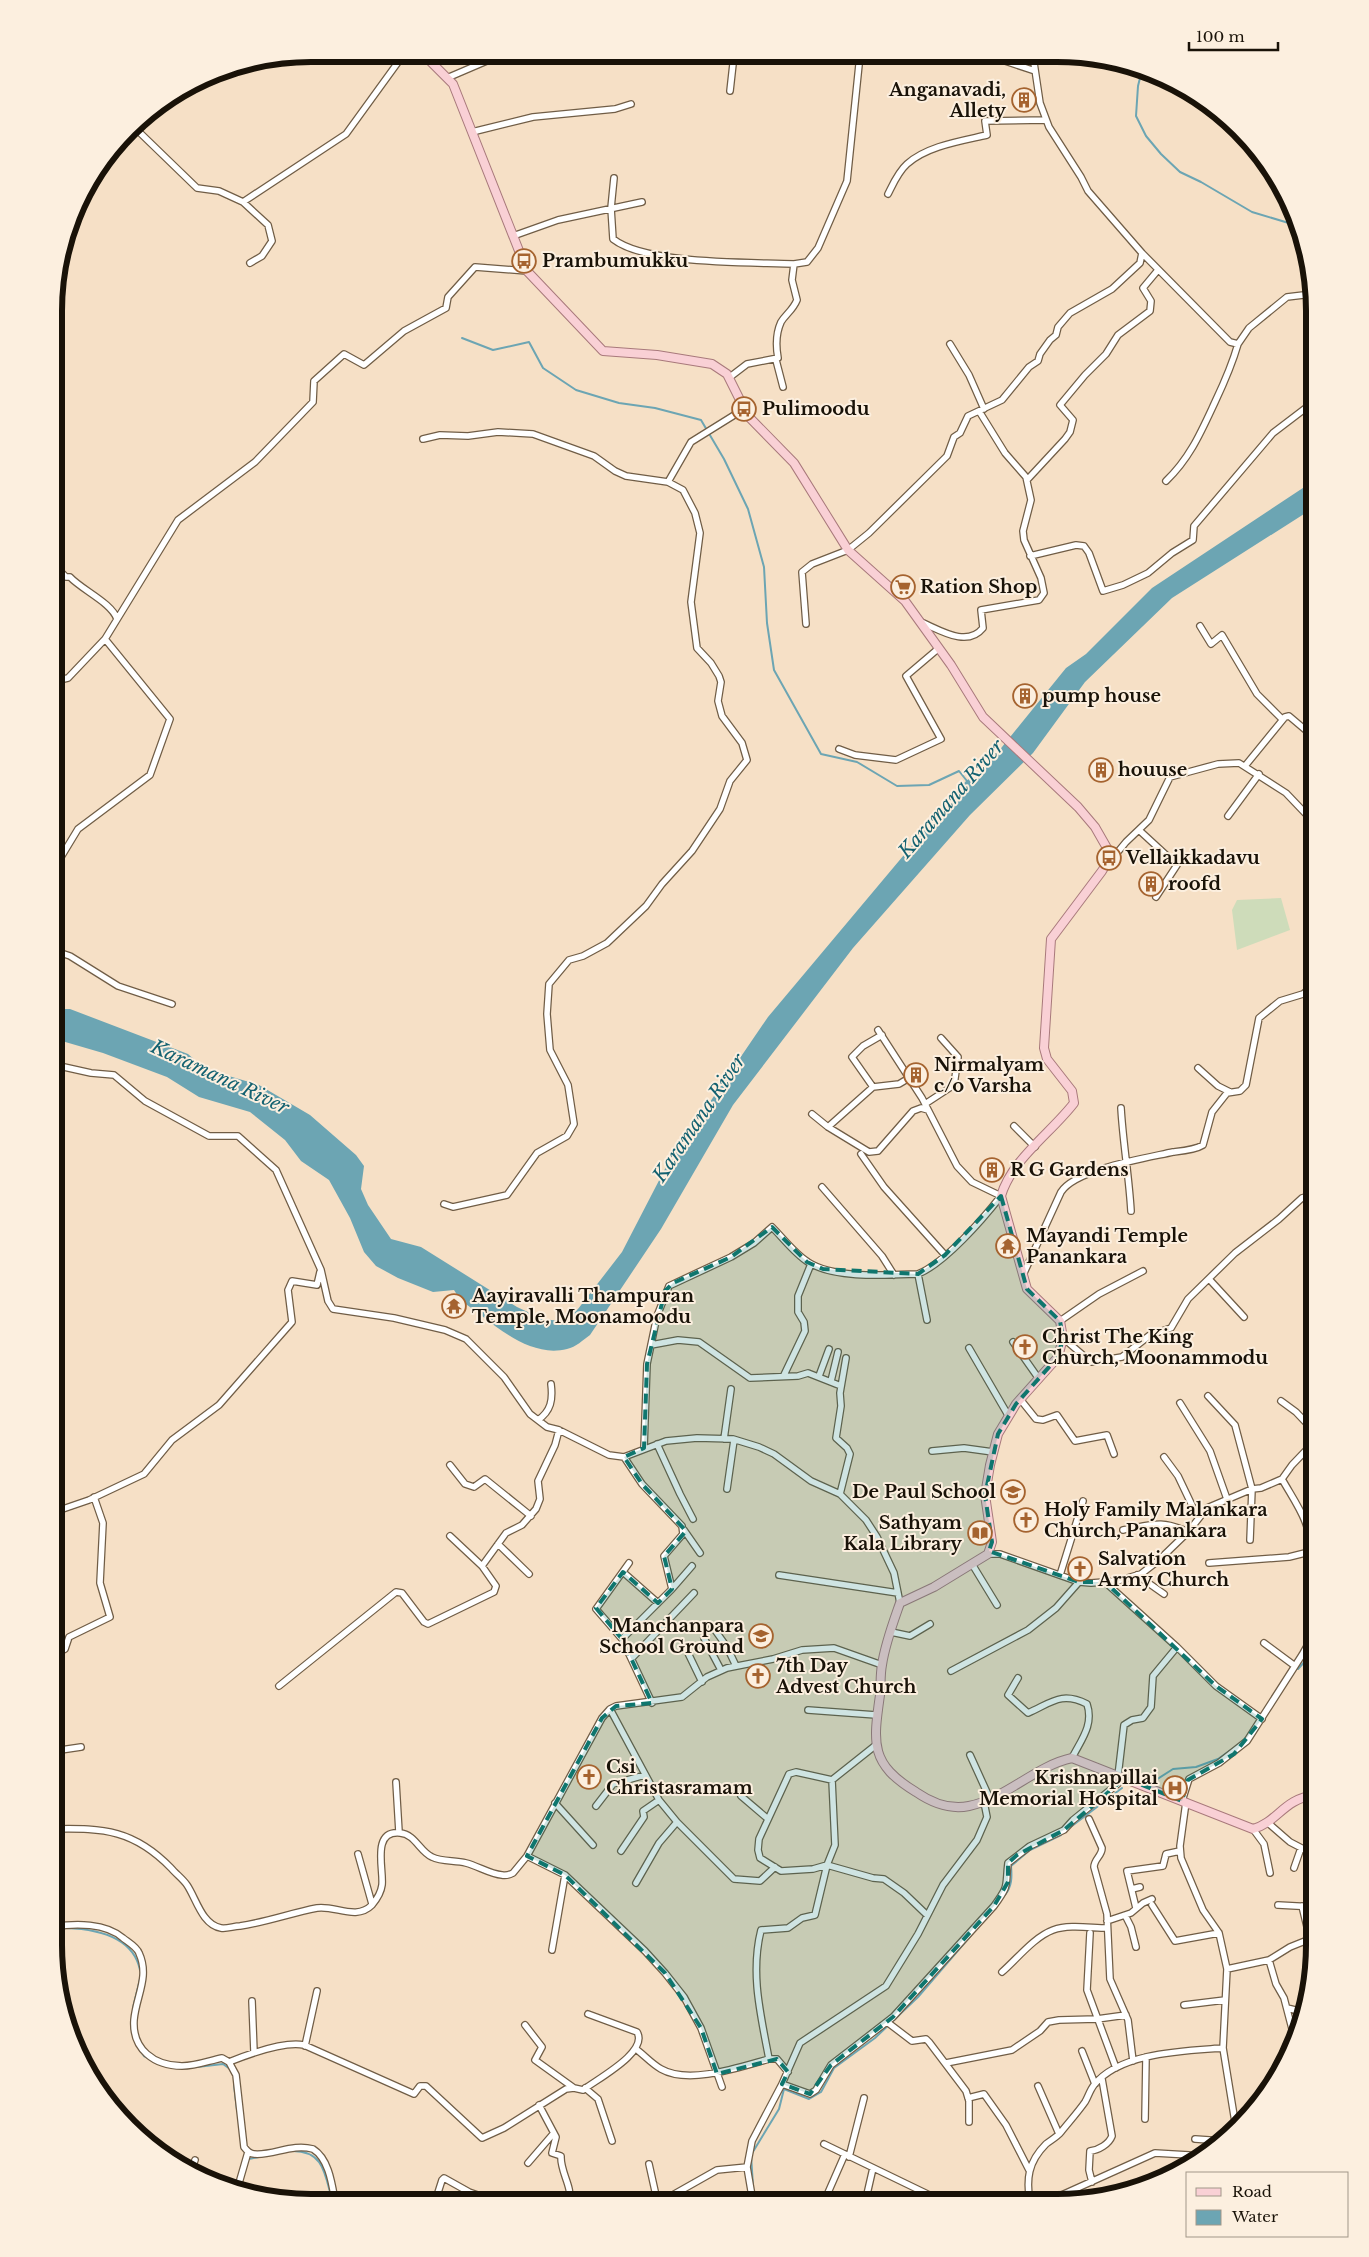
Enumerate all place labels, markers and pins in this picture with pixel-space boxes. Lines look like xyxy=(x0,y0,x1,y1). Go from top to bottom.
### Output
place label: Anganavadi, Allety xyxy=(888,79,1006,122)
building icon: Anganavadi, Allety xyxy=(1011,87,1037,113)
bus stop icon: Prambumukku xyxy=(511,248,537,274)
place label: Prambumukku xyxy=(542,250,689,272)
bus stop icon: Pulimoodu xyxy=(731,396,757,422)
place label: Pulimoodu xyxy=(762,398,870,420)
supermarket icon: Ration Shop xyxy=(890,574,916,600)
place label: Ration Shop xyxy=(920,576,1037,598)
building icon: pump house xyxy=(1012,683,1038,709)
place label: pump house xyxy=(1042,685,1161,707)
building icon: houuse xyxy=(1088,757,1114,783)
place label: houuse xyxy=(1118,759,1187,781)
bus stop icon: Vellaikkadavu xyxy=(1096,845,1122,871)
place label: Vellaikkadavu xyxy=(1125,847,1260,869)
building icon: roofd xyxy=(1138,871,1164,897)
place label: roofd xyxy=(1168,873,1221,895)
place label: Nirmalyam c/o Varsha xyxy=(934,1054,1044,1097)
building icon: Nirmalyam c/o Varsha xyxy=(903,1062,929,1088)
building icon: R G Gardens xyxy=(979,1157,1005,1183)
place label: R G Gardens xyxy=(1010,1159,1129,1181)
place label: Mayandi Temple Panankara xyxy=(1026,1225,1188,1268)
temple icon: Mayandi Temple Panankara xyxy=(995,1233,1021,1259)
place label: Aayiravalli Thampuran Temple, Moonamoodu xyxy=(471,1285,694,1328)
temple icon: Aayiravalli Thampuran Temple, Moonamoodu xyxy=(441,1293,467,1319)
place label: Christ The King Church, Moonammodu xyxy=(1042,1326,1268,1369)
church icon: Christ The King Church, Moonammodu xyxy=(1012,1334,1038,1360)
school or university icon: De Paul School xyxy=(1000,1479,1026,1505)
place label: De Paul School xyxy=(852,1481,997,1503)
place label: Holy Family Malankara Church, Panankara xyxy=(1044,1499,1268,1542)
church icon: Holy Family Malankara Church, Panankara xyxy=(1013,1507,1039,1533)
place label: Sathyam Kala Library xyxy=(843,1512,962,1555)
library icon: Sathyam Kala Library xyxy=(967,1520,993,1546)
place label: Salvation Army Church xyxy=(1097,1548,1229,1591)
church icon: Salvation Army Church xyxy=(1067,1556,1093,1582)
place label: Manchanpara School Ground xyxy=(599,1615,745,1658)
school or university icon: Manchanpara School Ground xyxy=(748,1623,774,1649)
place label: 7th Day Advest Church xyxy=(775,1655,916,1698)
church icon: 7th Day Advest Church xyxy=(745,1663,771,1689)
place label: Csi Christasramam xyxy=(606,1756,753,1799)
church icon: Csi Christasramam xyxy=(576,1764,602,1790)
place label: Krishnapillai Memorial Hospital xyxy=(979,1767,1159,1810)
hospital icon: Krishnapillai Memorial Hospital xyxy=(1162,1775,1188,1801)

